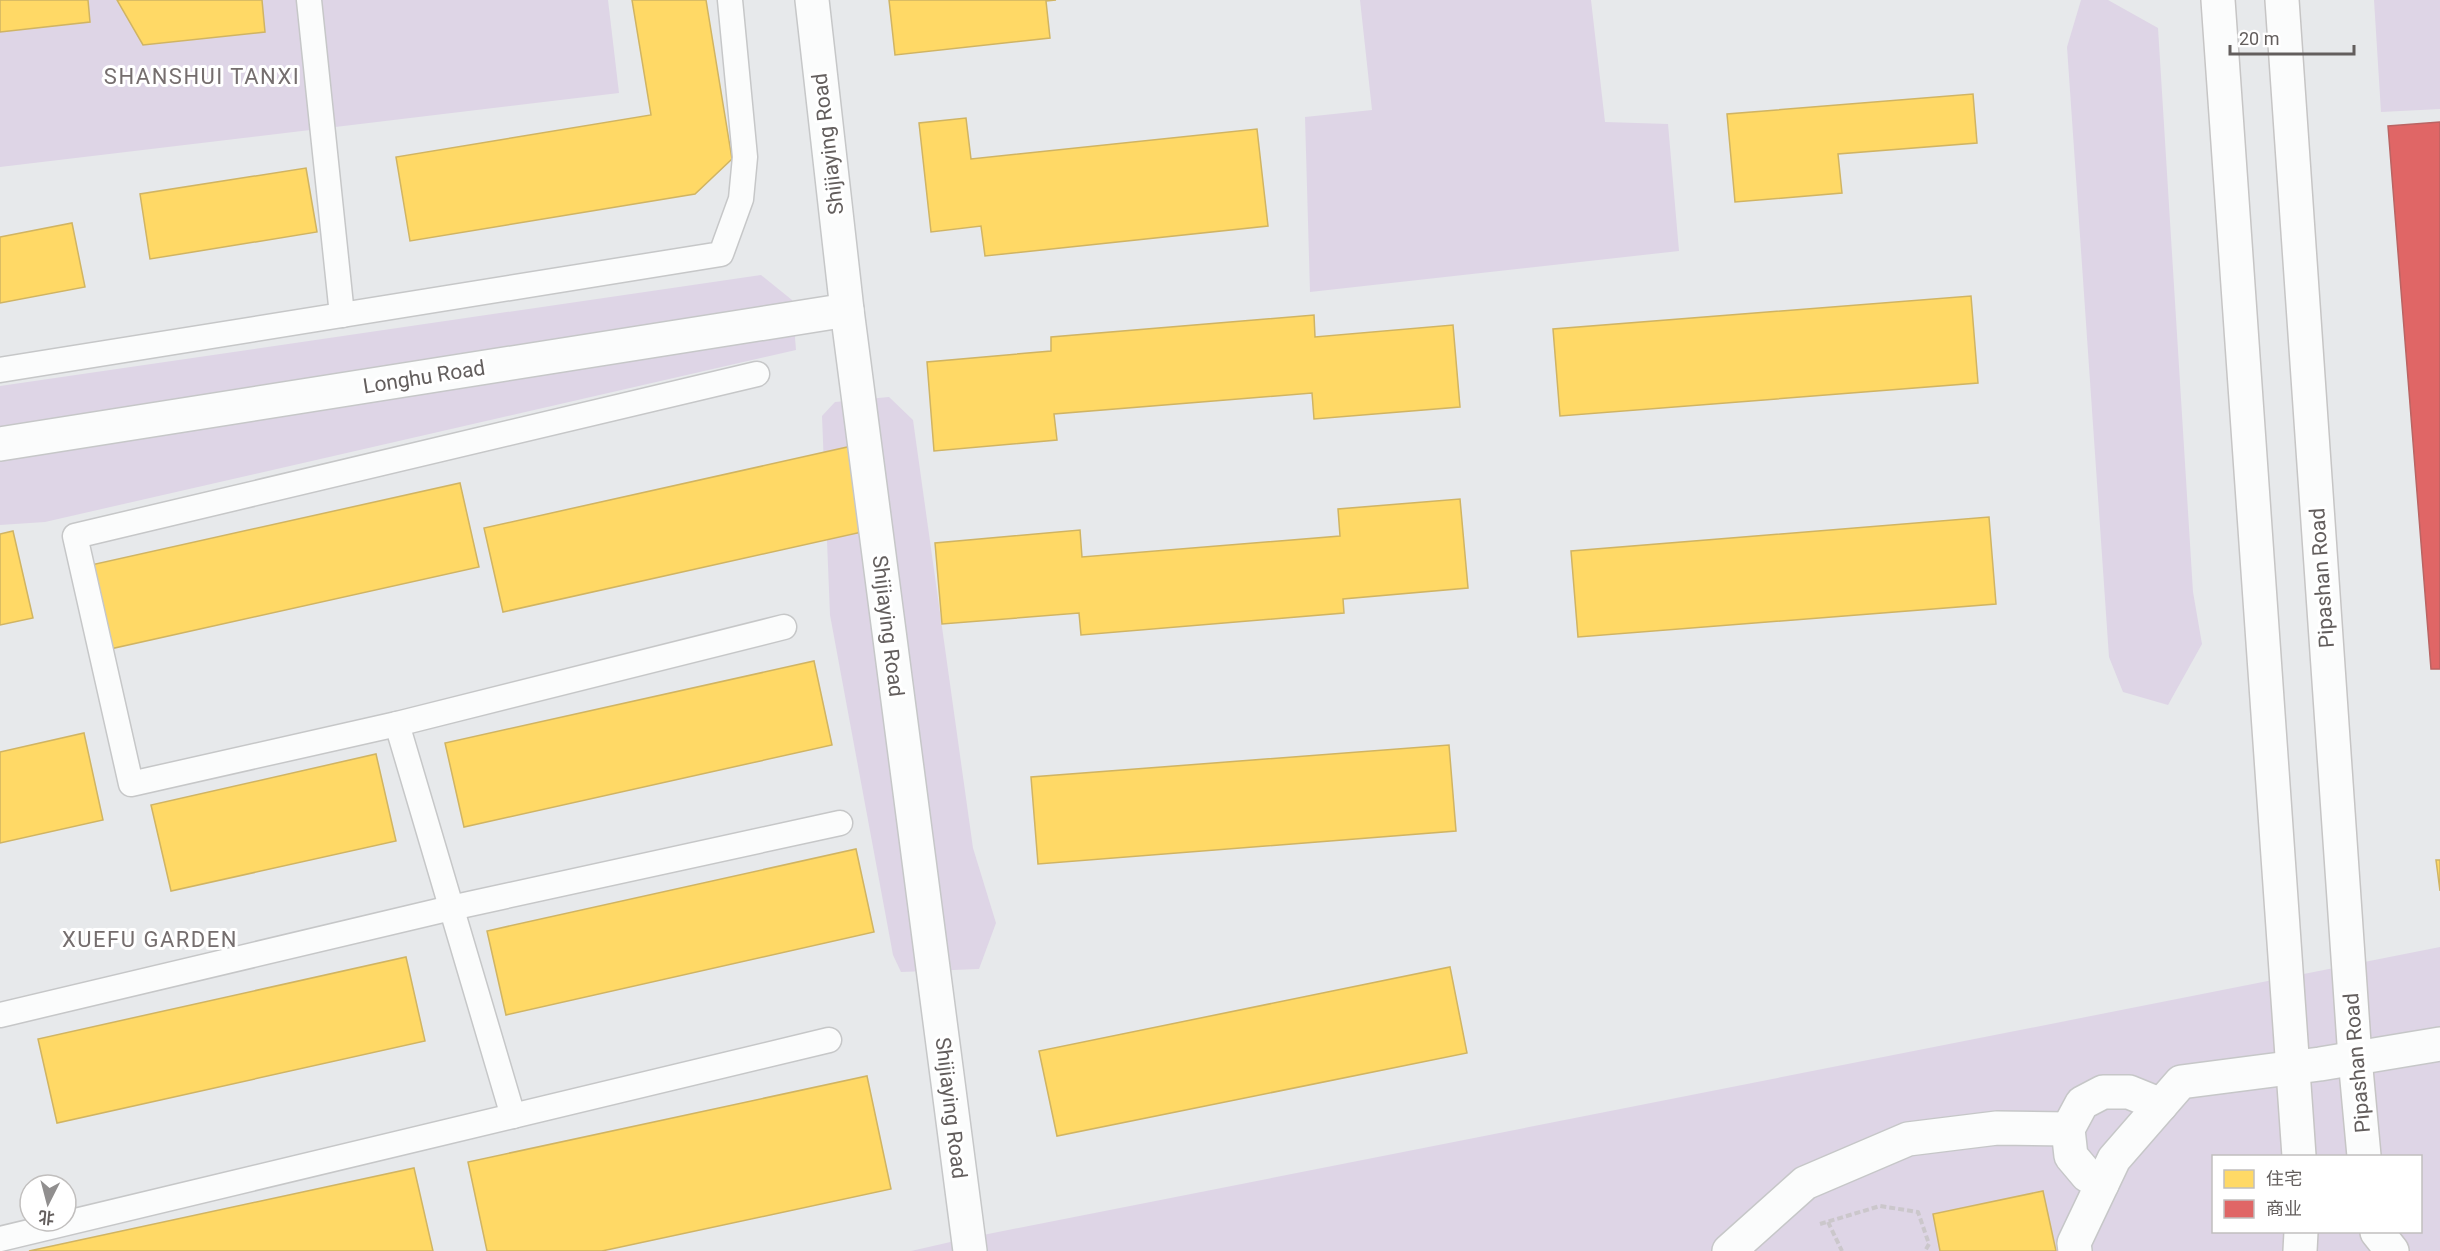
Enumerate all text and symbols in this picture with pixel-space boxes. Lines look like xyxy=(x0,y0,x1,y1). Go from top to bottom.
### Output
scale bar xyxy=(2230,18,2354,56)
text: 20 m xyxy=(2239,28,2279,49)
district label: SHANSHUI TANXI xyxy=(104,64,300,89)
street label: Shijiaying Road xyxy=(807,72,849,216)
street label: Longhu Road xyxy=(361,356,487,398)
street label: Pipashan Road xyxy=(2305,507,2339,649)
street label: Shijiaying Road xyxy=(867,554,909,698)
district label: XUEFU GARDEN xyxy=(62,927,238,952)
street label: Pipashan Road xyxy=(2339,992,2375,1134)
street label: Shijiaying Road xyxy=(930,1036,972,1180)
legend xyxy=(2212,1155,2422,1233)
text: 住宅 xyxy=(2266,1168,2302,1189)
north arrow xyxy=(18,1173,78,1233)
text: 商业 xyxy=(2266,1198,2302,1219)
text: 北 xyxy=(38,1207,55,1228)

